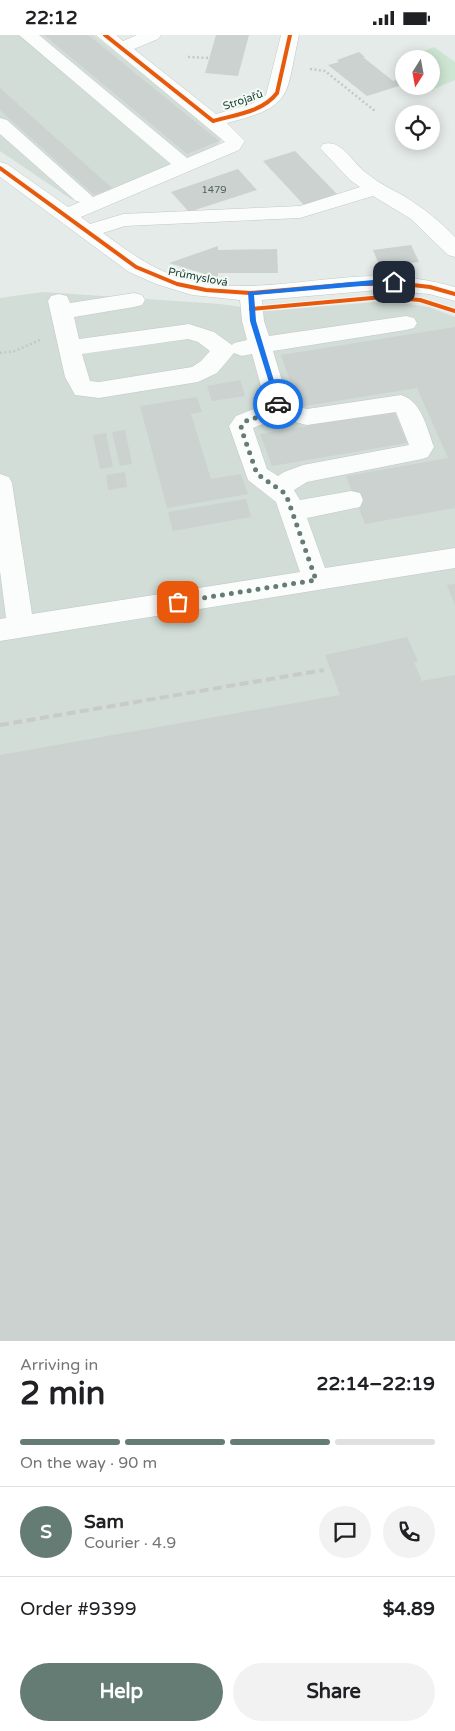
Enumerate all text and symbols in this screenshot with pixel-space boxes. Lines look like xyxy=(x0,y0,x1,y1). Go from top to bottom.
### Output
text: 22:12 xyxy=(25,7,78,29)
north arrow xyxy=(395,50,440,95)
map controls xyxy=(395,50,440,150)
street label: Strojařů xyxy=(221,87,265,113)
button: locate xyxy=(395,105,440,150)
house number: 1479 xyxy=(201,184,227,196)
pin xyxy=(373,261,415,303)
street label: Průmyslová xyxy=(167,265,229,289)
icon: home xyxy=(380,268,408,296)
courier xyxy=(253,379,303,429)
icon: car xyxy=(264,390,292,418)
pin xyxy=(157,581,199,623)
icon: bag xyxy=(164,588,192,616)
text: Arriving in xyxy=(20,1355,98,1375)
text: 22:14–22:19 xyxy=(316,1373,435,1395)
text: 2 min xyxy=(20,1375,105,1413)
text: On the way · 90 m xyxy=(20,1453,157,1473)
button: chat xyxy=(319,1506,371,1558)
button: phone xyxy=(383,1506,435,1558)
text: Sam xyxy=(84,1511,124,1533)
text: S xyxy=(40,1521,52,1543)
text: Courier · 4.9 xyxy=(84,1533,176,1553)
text: Order #9399 xyxy=(20,1598,137,1620)
text: $4.89 xyxy=(383,1598,435,1620)
button: Help xyxy=(20,1663,223,1721)
button: Share xyxy=(233,1663,435,1721)

